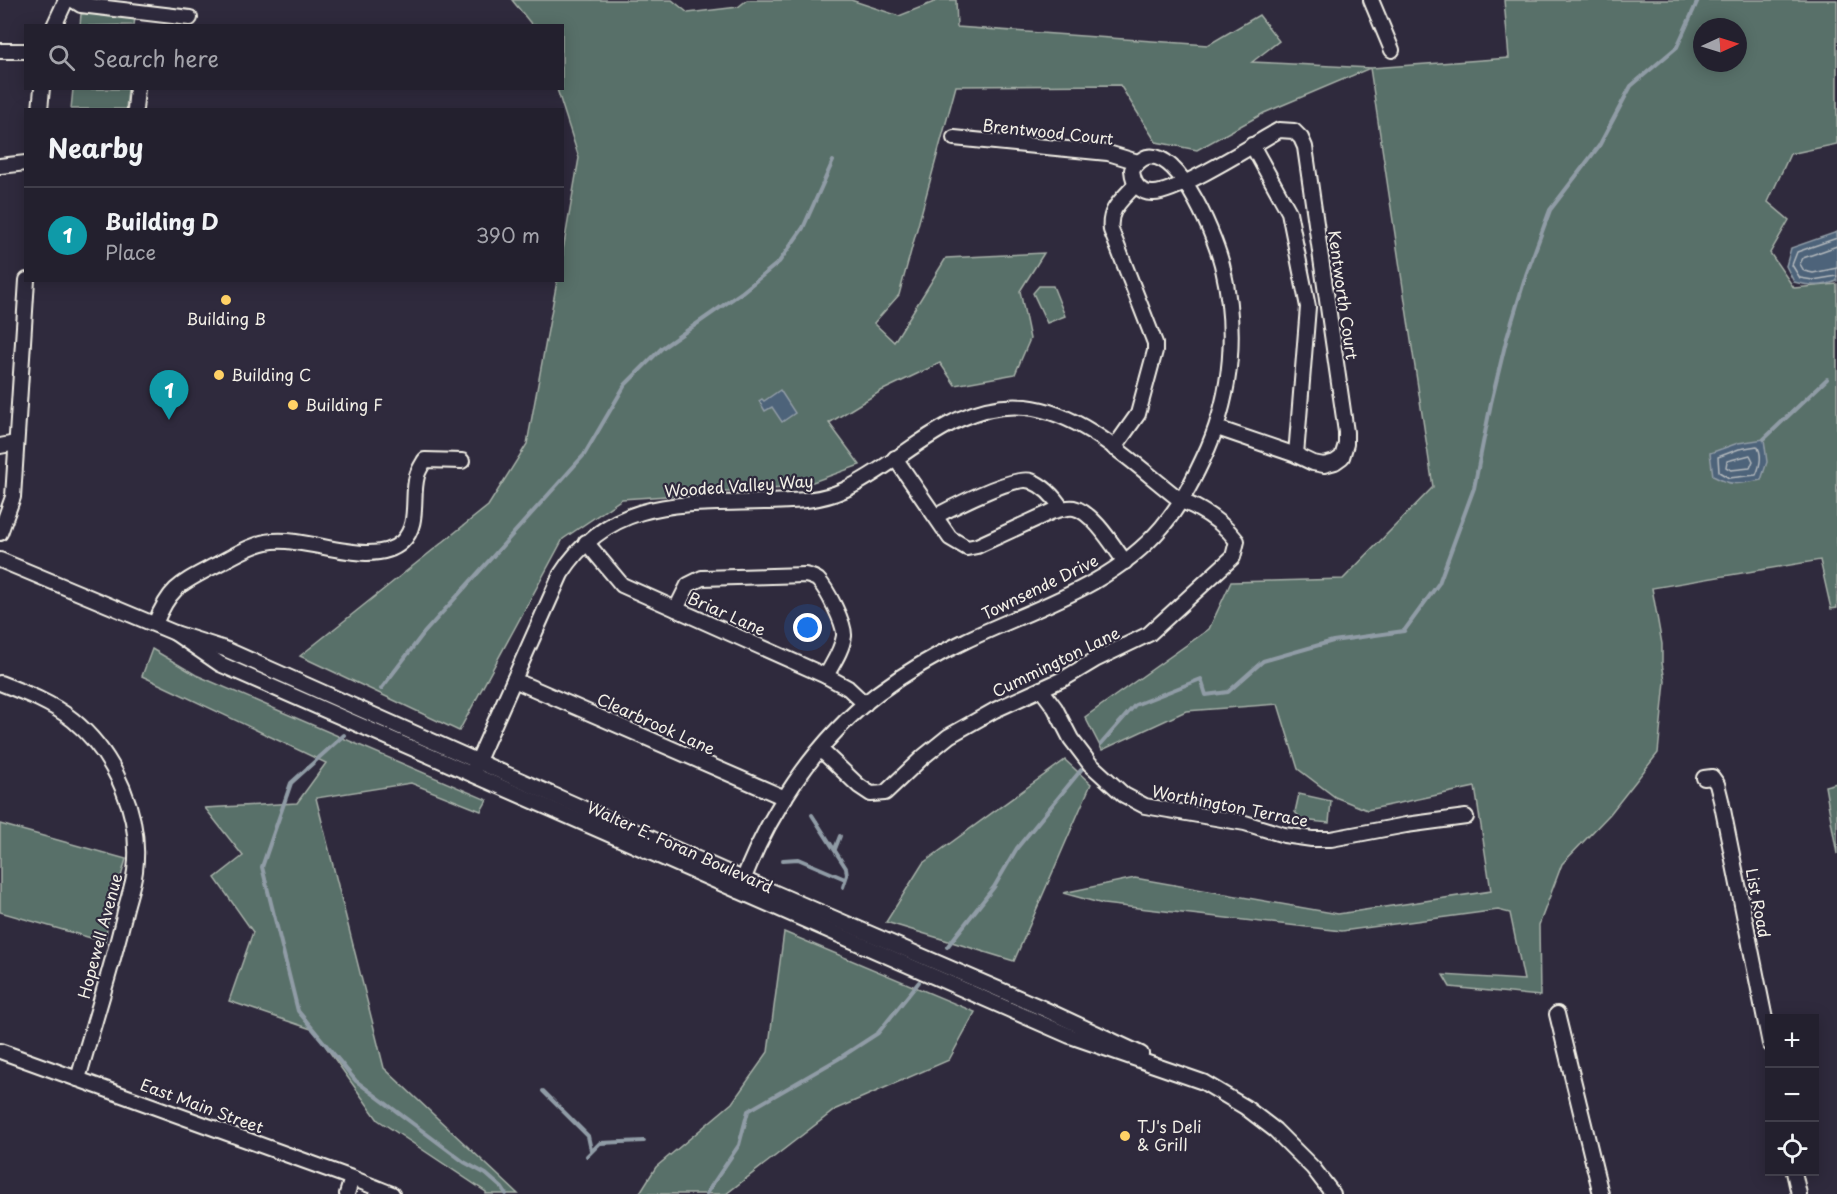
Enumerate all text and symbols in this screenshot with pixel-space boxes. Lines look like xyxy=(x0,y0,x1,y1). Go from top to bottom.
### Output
north arrow xyxy=(1693,18,1747,72)
search box xyxy=(24,24,564,90)
icon: search xyxy=(45,41,78,74)
text: Search here xyxy=(93,41,219,74)
street label: Brentwood Court xyxy=(981,112,1115,150)
text: Nearby xyxy=(48,128,143,167)
text: Building D xyxy=(105,204,219,237)
text: 1 xyxy=(63,220,72,250)
text: 390 m xyxy=(476,220,540,250)
street label: Kentworth Court xyxy=(1323,229,1365,362)
text: Place xyxy=(105,237,156,267)
marker: Building B xyxy=(219,293,233,307)
place label: Building B xyxy=(186,306,266,330)
place label: Building C xyxy=(231,362,311,386)
marker: Building C xyxy=(212,368,226,382)
pin: 1 xyxy=(150,370,188,420)
place label: Building F xyxy=(305,392,383,416)
marker: Building F xyxy=(286,398,300,412)
street label: Wooded Valley Way xyxy=(664,468,814,502)
street label: Townsende Drive xyxy=(977,547,1102,625)
street label: Briar Lane xyxy=(685,585,770,641)
your location xyxy=(793,613,822,642)
street label: Cummington Lane xyxy=(988,620,1123,702)
street label: Clearbrook Lane xyxy=(593,686,719,760)
street label: Worthington Terrace xyxy=(1150,778,1310,832)
street label: Walter E. Foran Boulevard xyxy=(584,794,777,898)
street label: List Road xyxy=(1740,866,1777,940)
street label: Hopewell Avenue xyxy=(71,870,127,1001)
map controls xyxy=(1765,1014,1819,1176)
button: + xyxy=(1765,1014,1819,1068)
button: − xyxy=(1765,1068,1819,1122)
street label: East Main Street xyxy=(137,1072,268,1139)
place label: TJ's Deli & Grill xyxy=(1137,1114,1201,1156)
button: locate xyxy=(1765,1122,1819,1176)
marker: TJ's Deli & Grill xyxy=(1118,1129,1132,1143)

